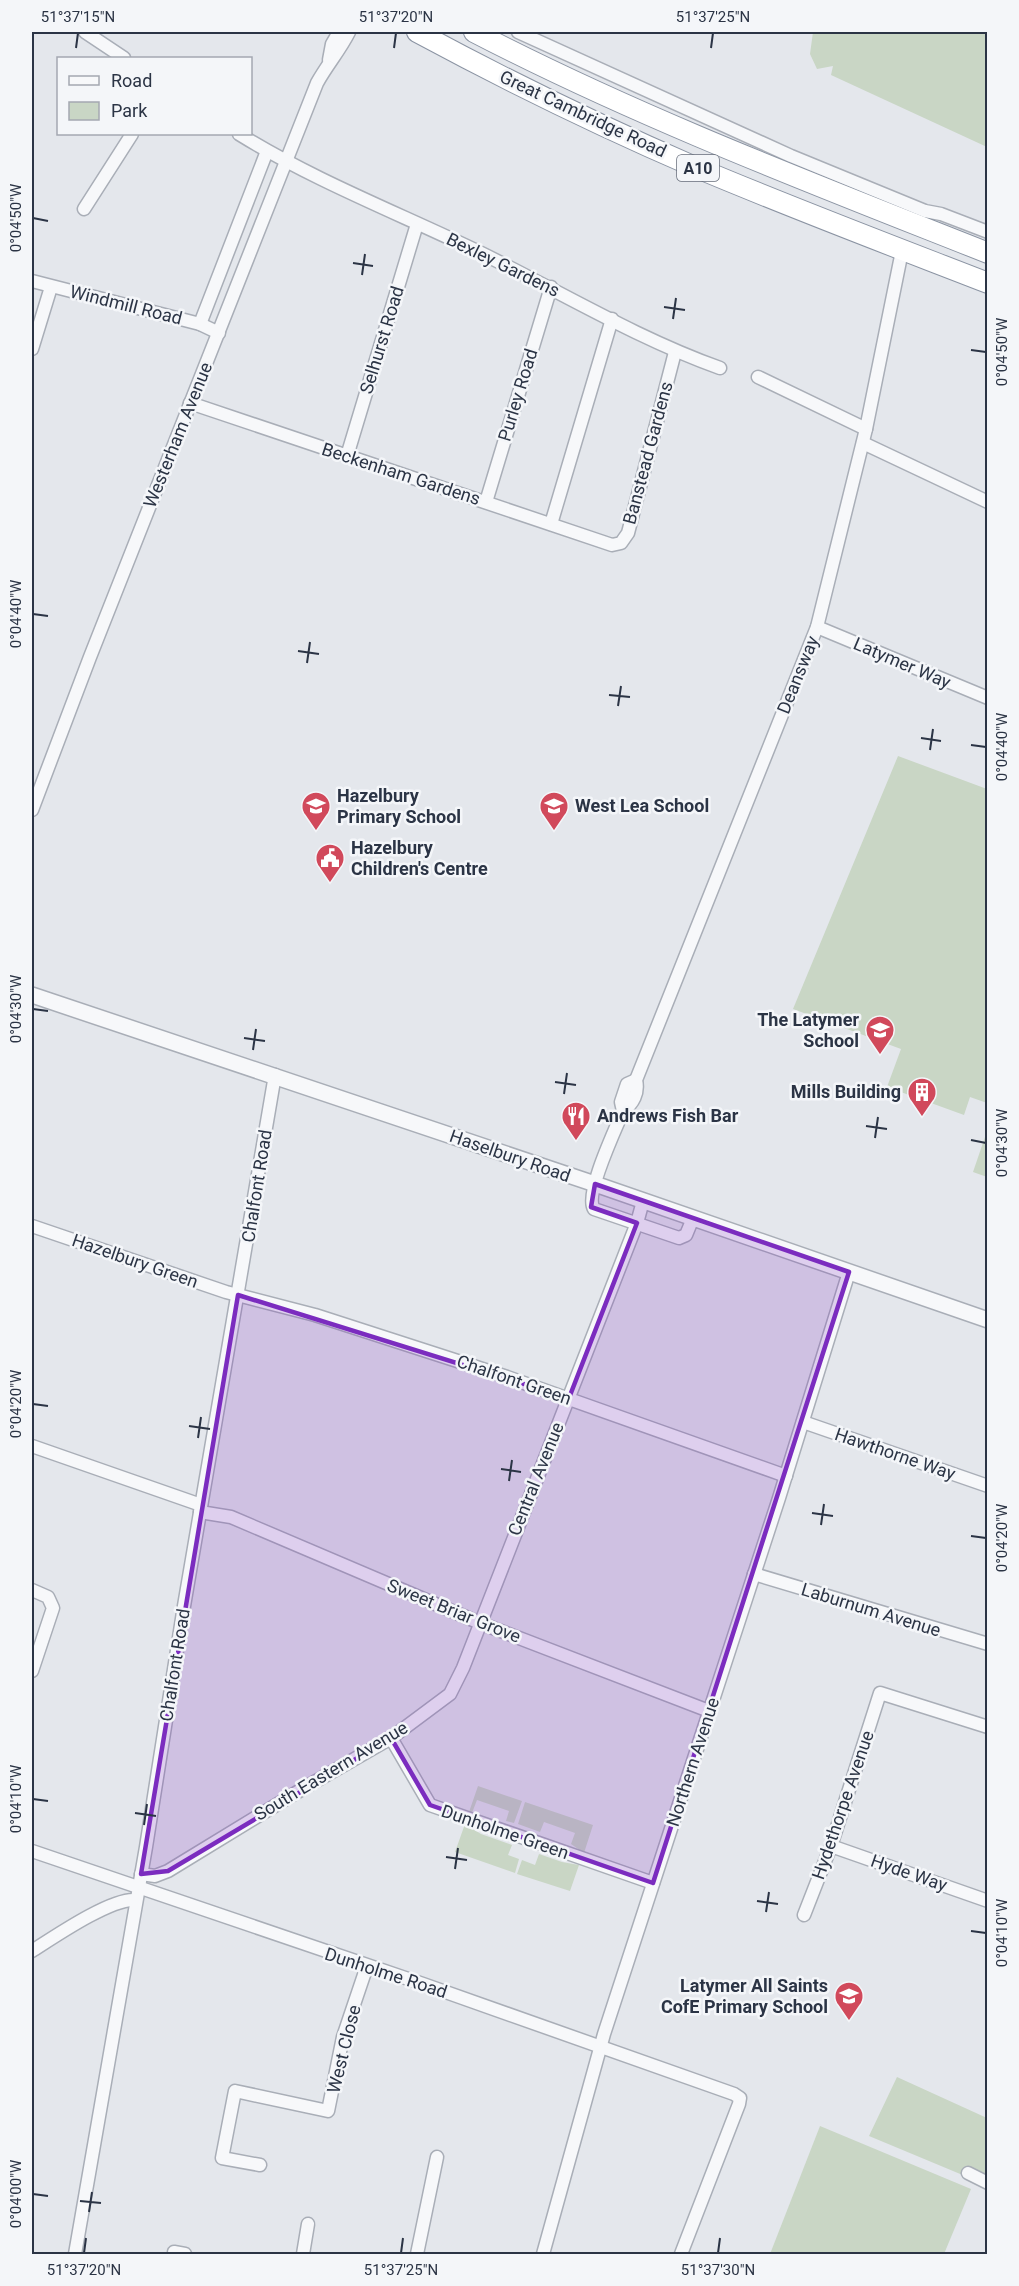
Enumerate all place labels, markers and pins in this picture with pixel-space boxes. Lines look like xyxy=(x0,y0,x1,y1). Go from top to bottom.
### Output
place label: Hazelbury Primary School xyxy=(337,785,461,827)
school or university icon: Hazelbury Primary School xyxy=(300,790,332,832)
school or university icon: West Lea School xyxy=(538,790,570,832)
place label: West Lea School xyxy=(575,795,709,816)
place label: Hazelbury Children's Centre xyxy=(351,837,488,879)
public building icon: Hazelbury Children's Centre xyxy=(314,842,346,884)
place label: The Latymer School xyxy=(757,1009,859,1051)
school or university icon: The Latymer School xyxy=(864,1014,896,1056)
building icon: Mills Building xyxy=(906,1076,938,1118)
place label: Mills Building xyxy=(791,1081,901,1102)
restaurant icon: Andrews Fish Bar xyxy=(560,1100,592,1142)
place label: Andrews Fish Bar xyxy=(597,1105,739,1126)
place label: Latymer All Saints CofE Primary School xyxy=(661,1975,828,2017)
school or university icon: Latymer All Saints CofE Primary School xyxy=(833,1980,865,2022)

